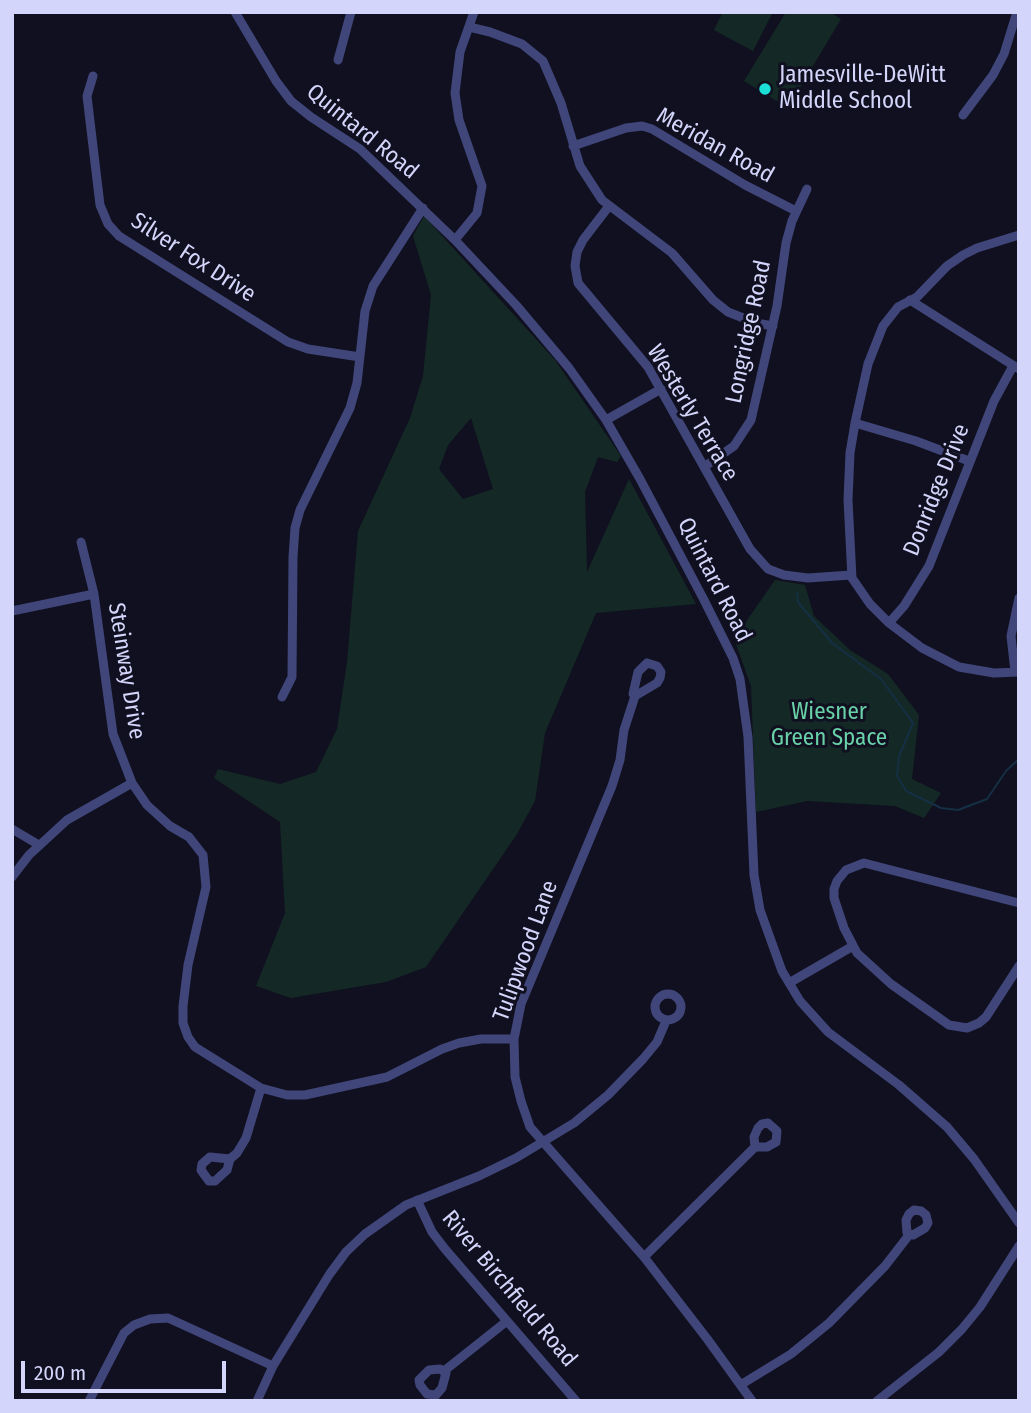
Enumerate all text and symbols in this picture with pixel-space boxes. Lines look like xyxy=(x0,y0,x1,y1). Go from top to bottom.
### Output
place label: Jamesville-DeWitt Middle School xyxy=(779,62,946,116)
street label: Quintard Road xyxy=(301,79,423,185)
marker: Jamesville-DeWitt Middle School xyxy=(757,81,773,97)
street label: Meridan Road xyxy=(651,102,779,190)
street label: Silver Fox Drive xyxy=(125,207,261,309)
street label: Longridge Road xyxy=(720,258,778,406)
street label: Westerly Terrace xyxy=(640,340,744,486)
street label: Donridge Drive xyxy=(898,420,976,560)
street label: Quintard Road xyxy=(671,513,757,647)
street label: Steinway Drive xyxy=(102,601,150,741)
park label: Wiesner Green Space xyxy=(771,699,887,753)
street label: Tulipwood Lane xyxy=(488,877,564,1025)
street label: River Birchfield Road xyxy=(436,1205,582,1373)
scale bar xyxy=(24,1346,229,1390)
text: 200 m xyxy=(34,1360,86,1386)

